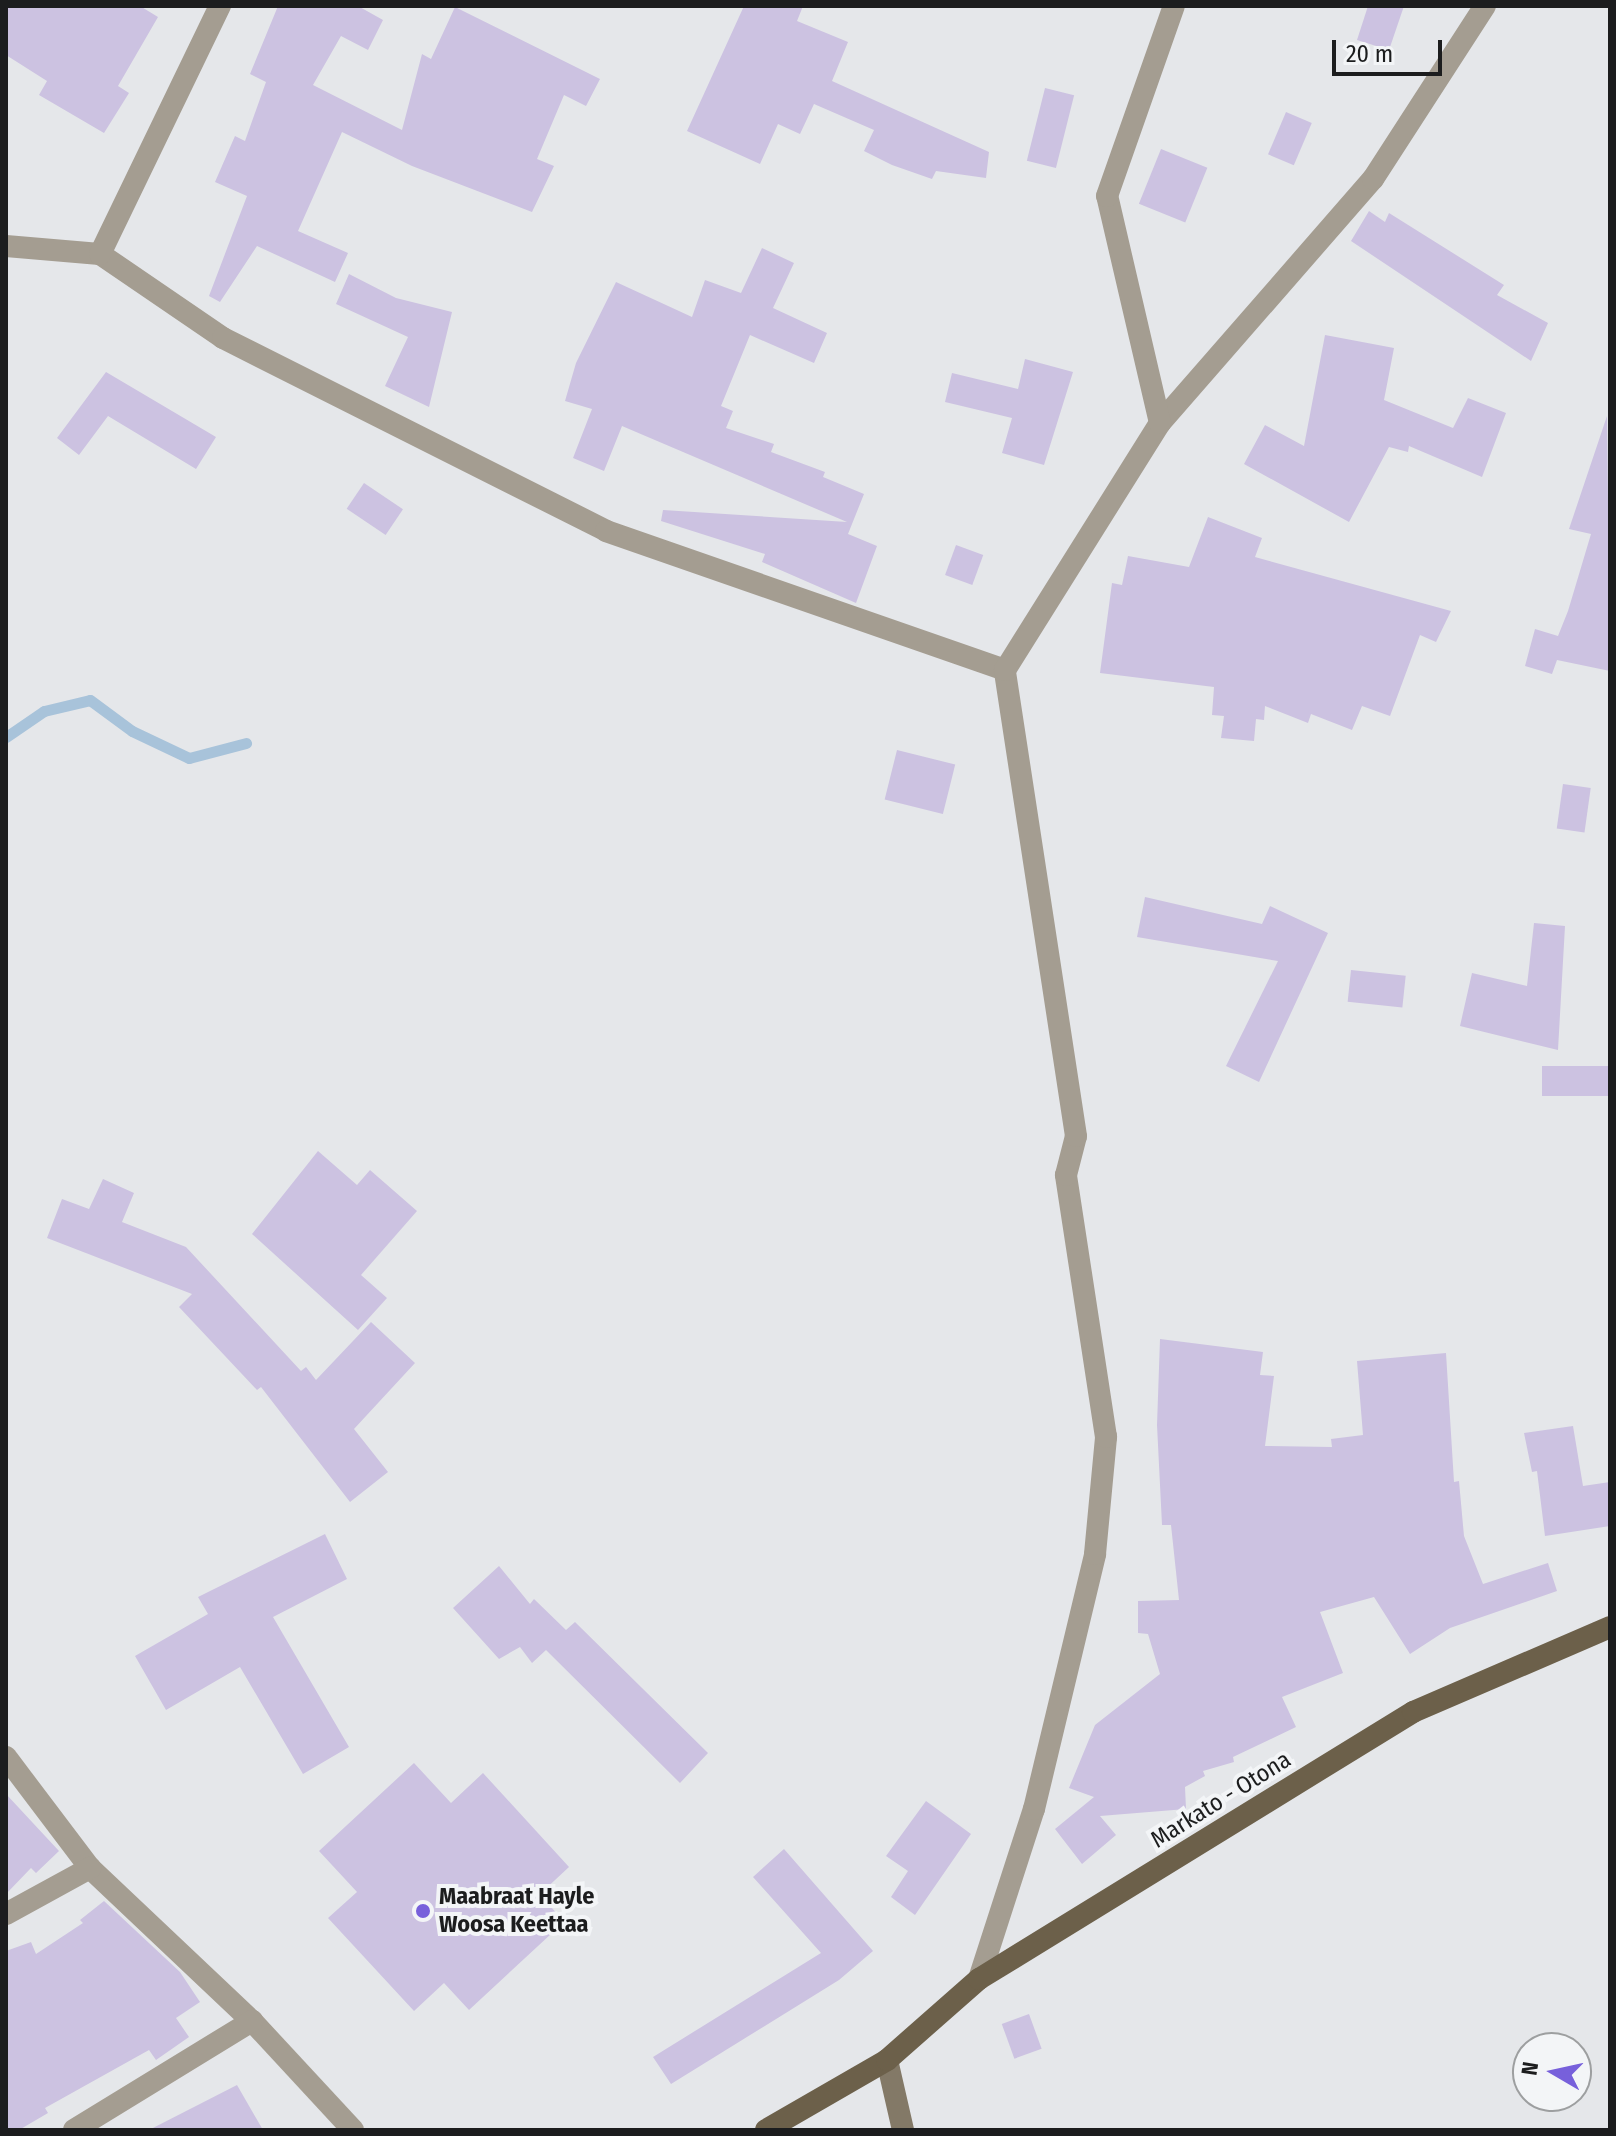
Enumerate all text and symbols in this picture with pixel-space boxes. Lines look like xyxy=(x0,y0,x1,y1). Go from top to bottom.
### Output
scale bar xyxy=(1336,24,1446,74)
text: 20 m xyxy=(1346,40,1393,68)
street label: Markato - Otona xyxy=(1146,1745,1296,1855)
place label: Maabraat Hayle Woosa Keettaa xyxy=(439,1883,594,1939)
marker: Maabraat Hayle Woosa Keettaa xyxy=(414,1902,432,1920)
north arrow xyxy=(1512,2032,1592,2112)
text: N xyxy=(1515,2060,1544,2077)

